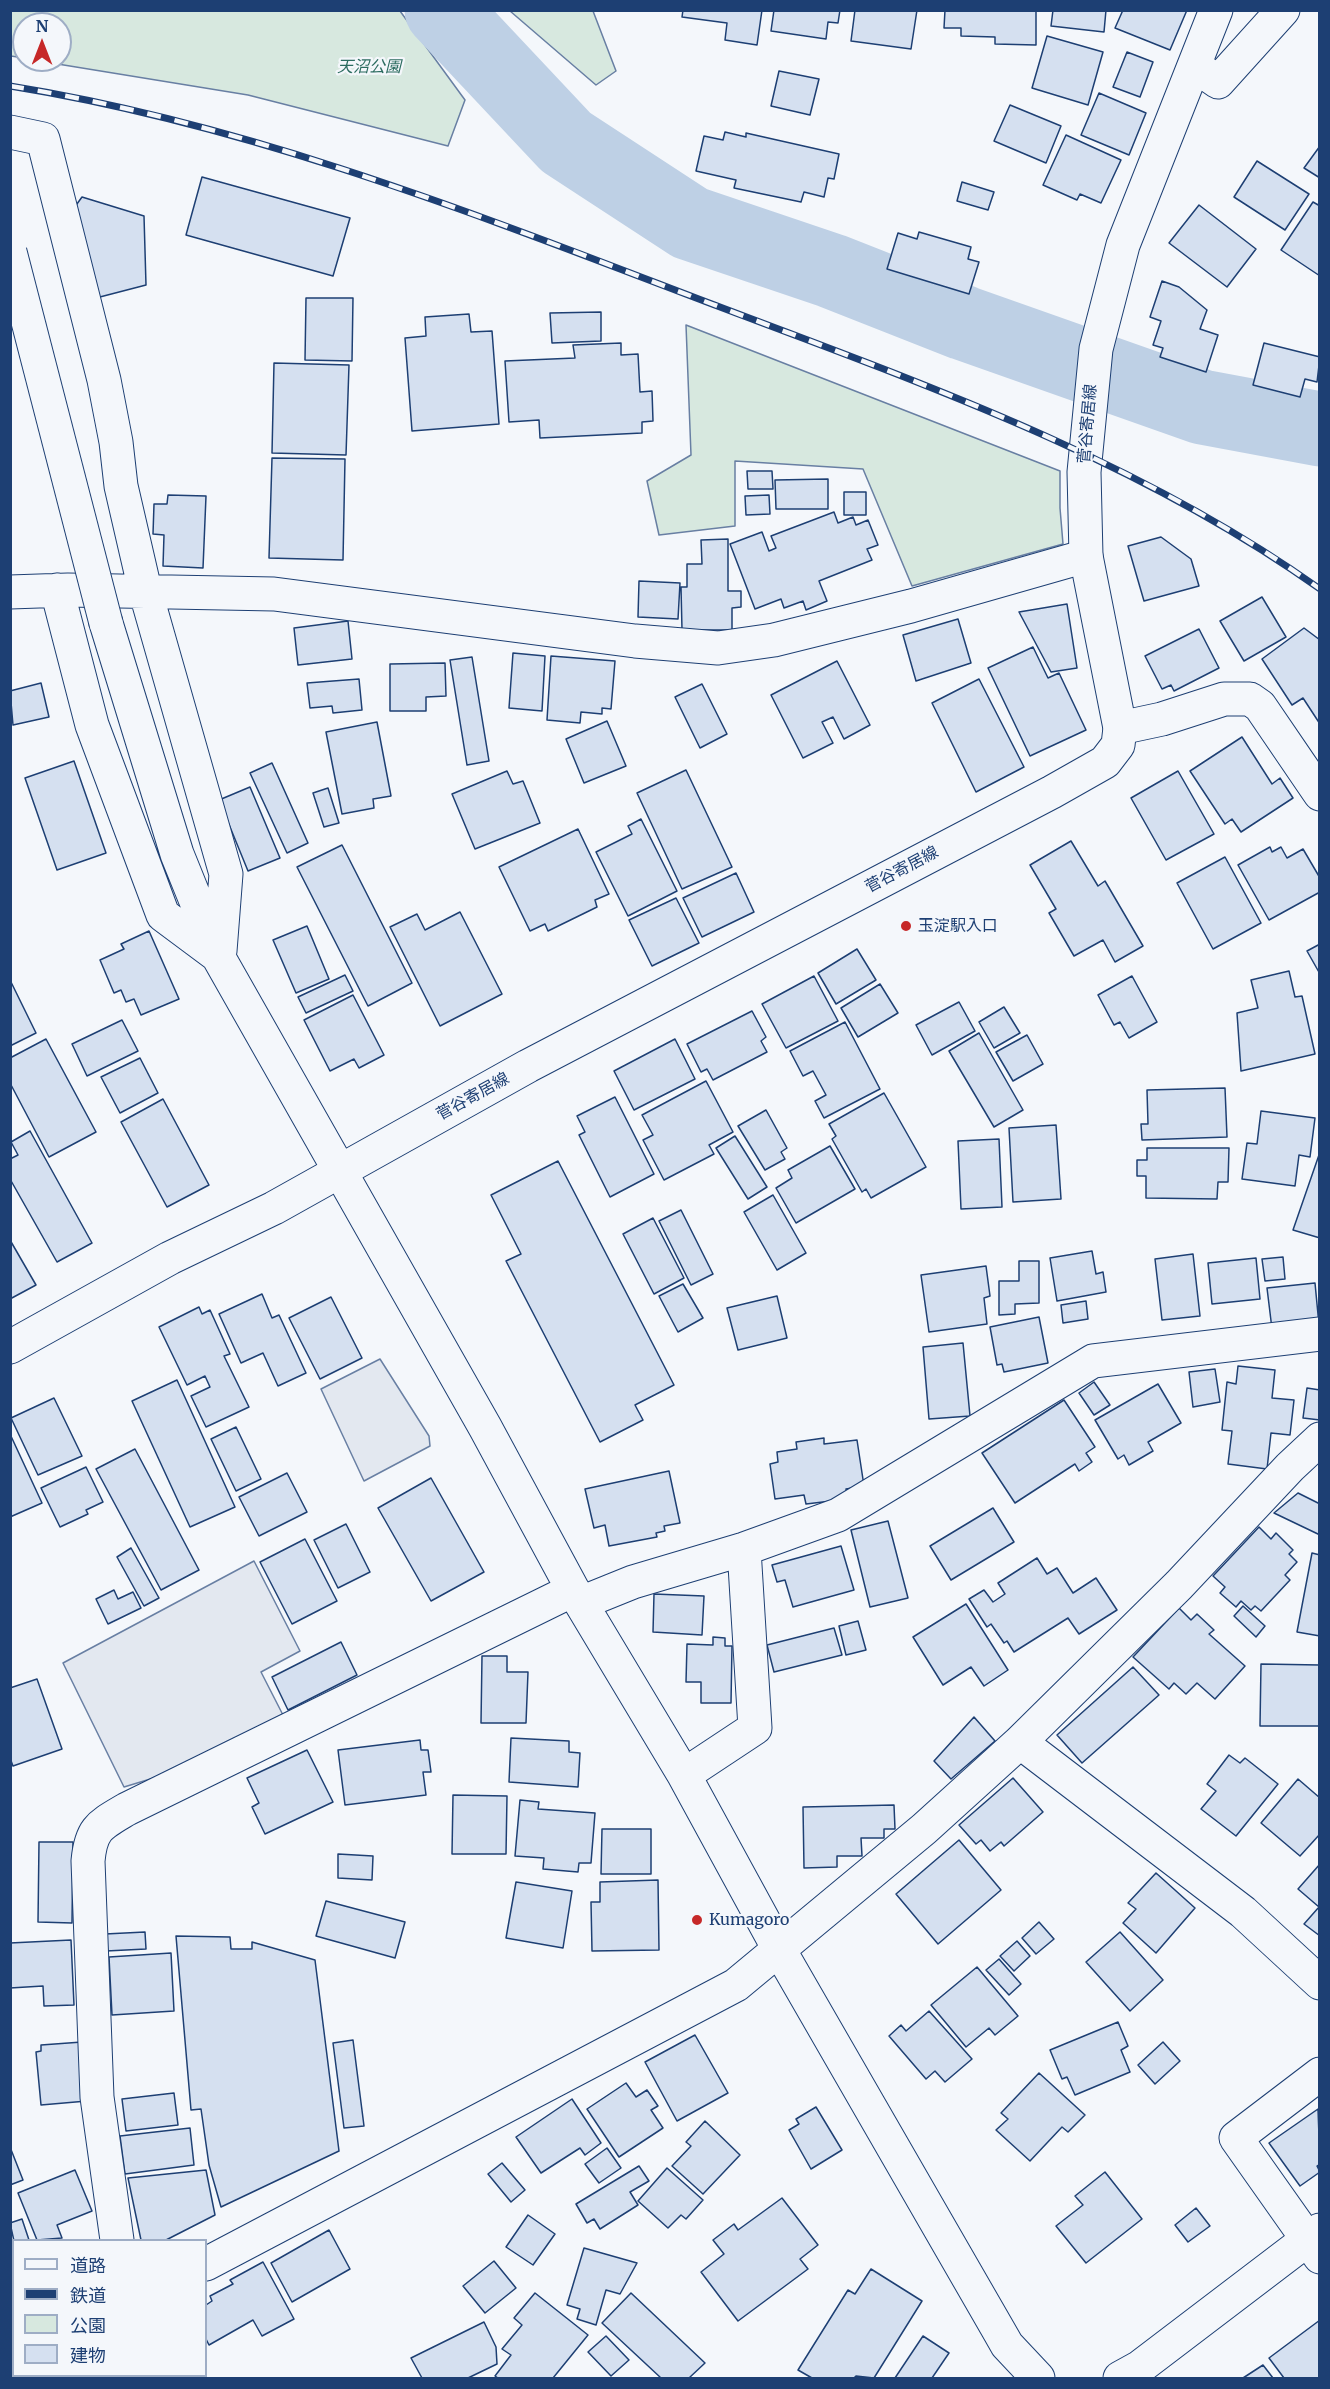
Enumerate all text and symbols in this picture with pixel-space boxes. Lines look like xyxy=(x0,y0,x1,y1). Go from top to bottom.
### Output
north arrow xyxy=(12,12,72,72)
text: N xyxy=(36,16,48,36)
park label: 天沼公園 xyxy=(337,57,401,77)
street label: 菅谷寄居線 xyxy=(1075,383,1101,465)
street label: 菅谷寄居線 xyxy=(862,843,942,897)
place label: 玉淀駅入口 xyxy=(918,916,998,936)
marker: 玉淀駅入口 xyxy=(899,919,913,933)
street label: 菅谷寄居線 xyxy=(433,1069,513,1125)
place label: Kumagoro xyxy=(709,1910,789,1930)
marker: Kumagoro xyxy=(690,1913,704,1927)
legend xyxy=(12,2239,207,2377)
text: 道路 xyxy=(70,2254,106,2277)
text: 鉄道 xyxy=(70,2284,106,2307)
text: 公園 xyxy=(70,2314,106,2337)
text: 建物 xyxy=(70,2344,106,2367)

